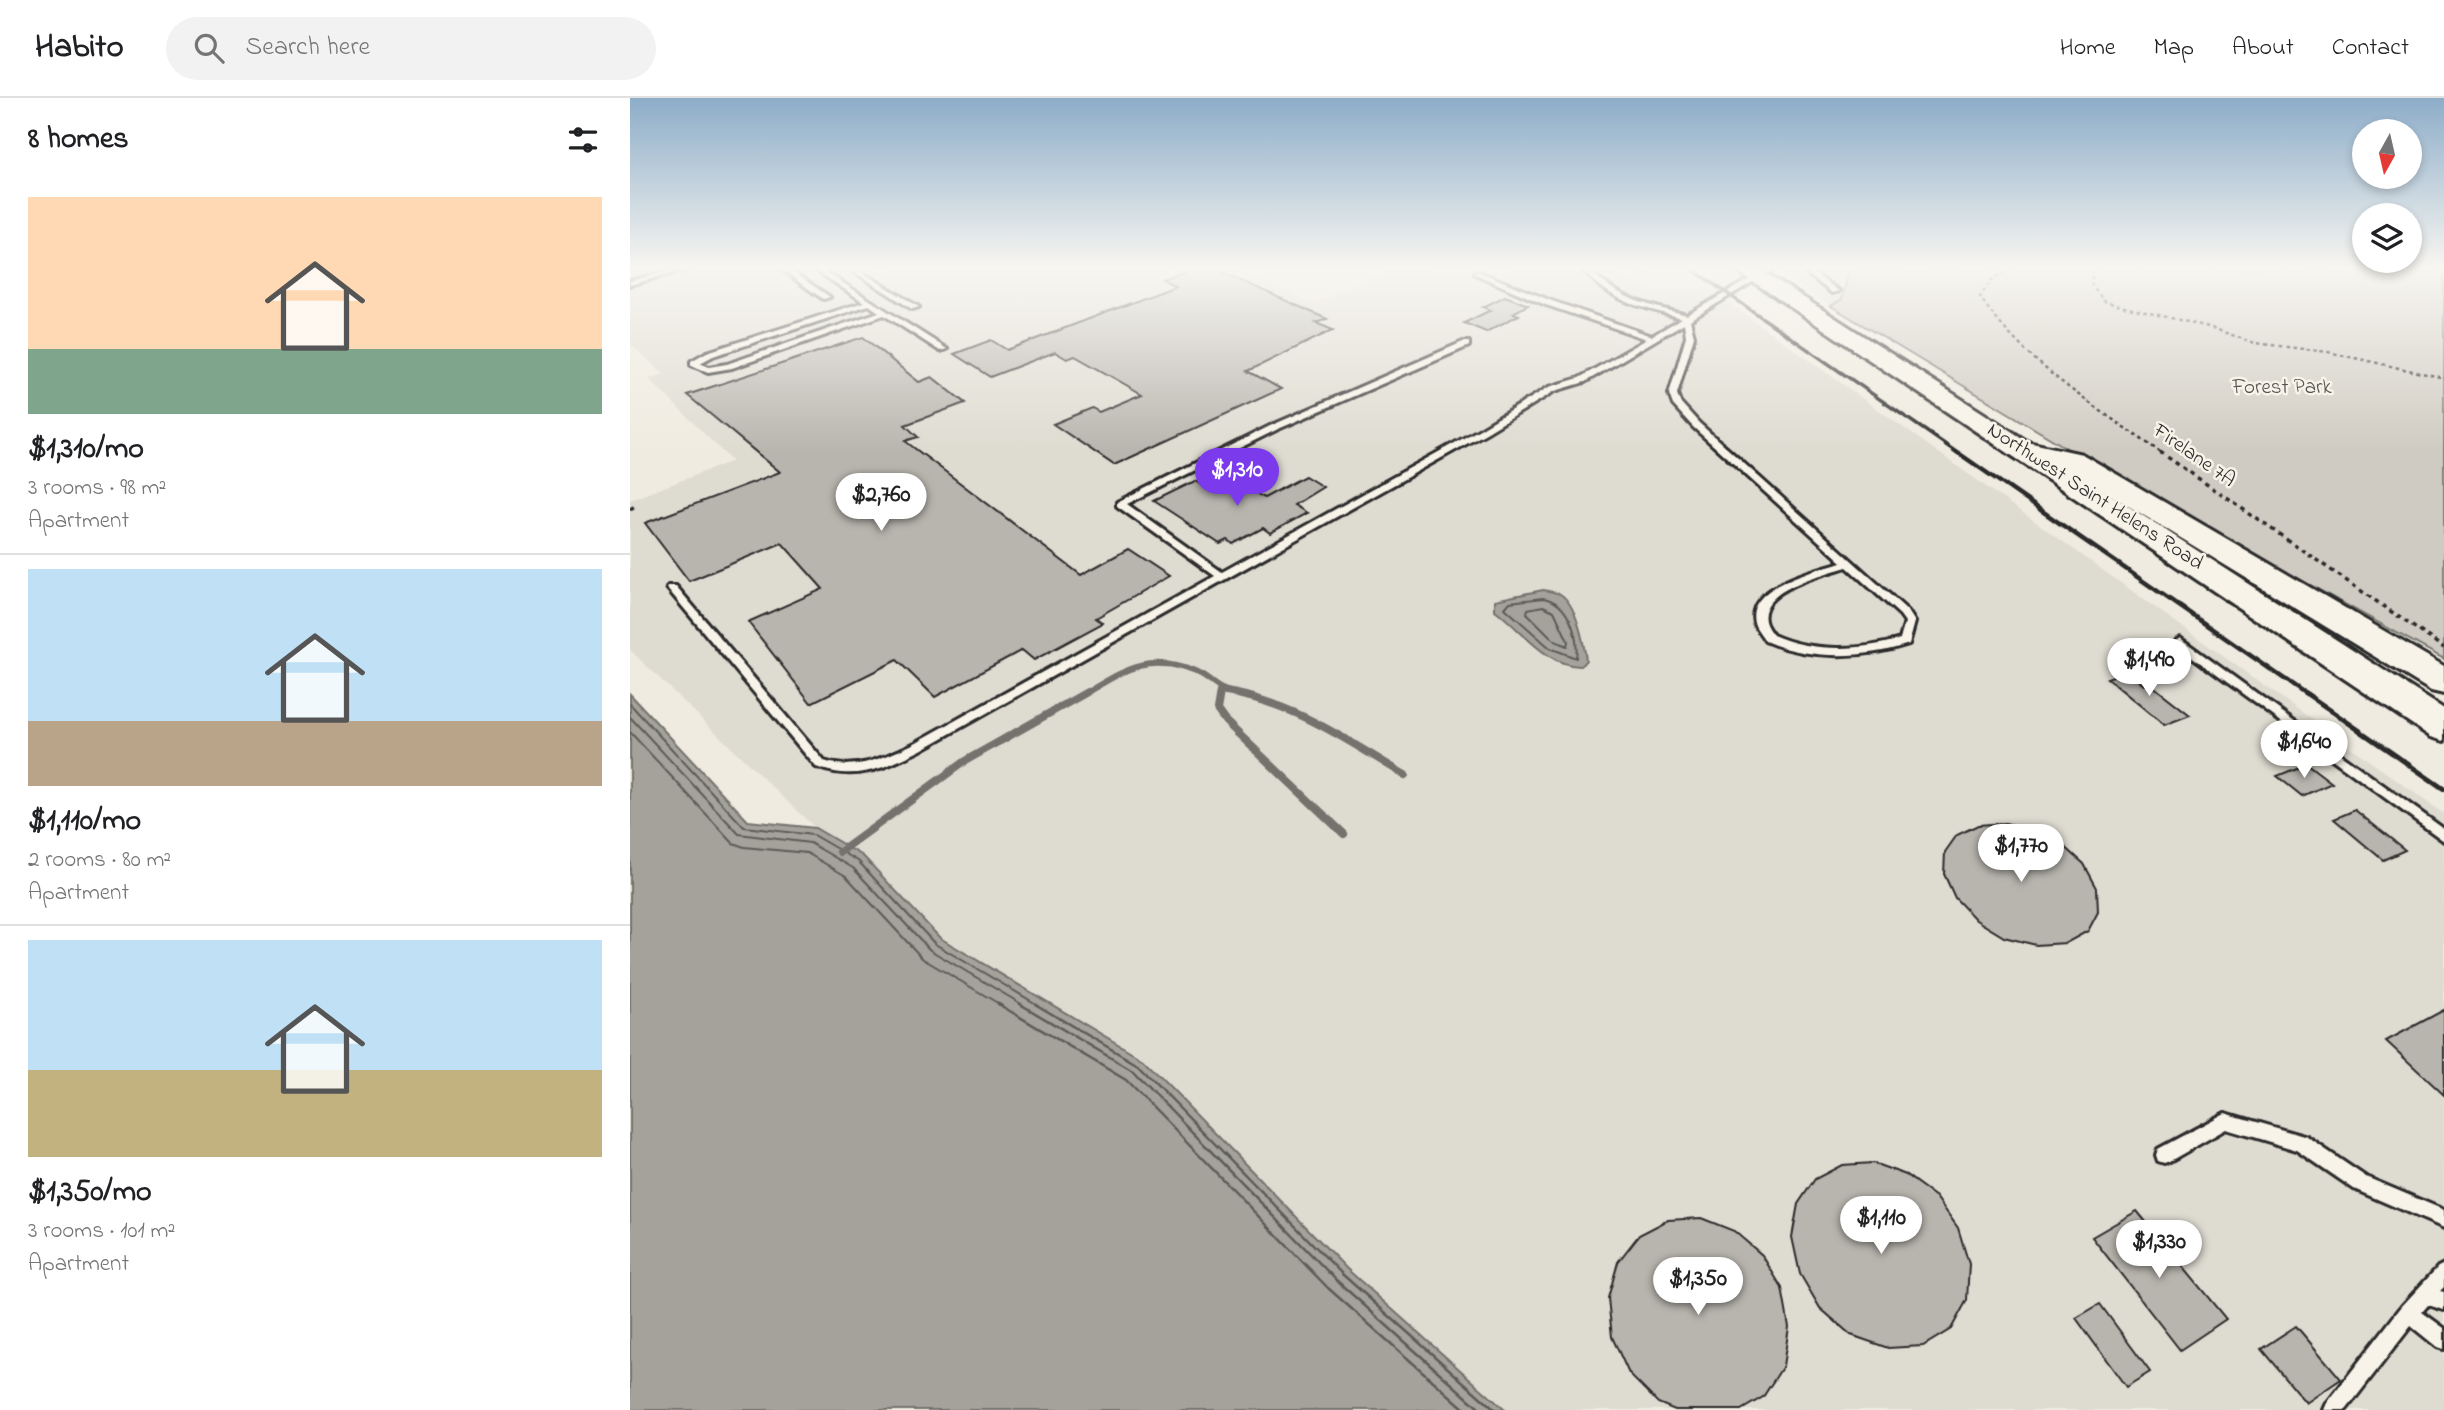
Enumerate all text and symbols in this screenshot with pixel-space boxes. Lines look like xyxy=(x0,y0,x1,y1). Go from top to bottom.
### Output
search box xyxy=(166,17,656,80)
text: Habito xyxy=(35,24,124,72)
icon: search xyxy=(190,29,228,67)
text: Search here xyxy=(246,29,370,67)
text: Home xyxy=(2060,31,2116,66)
text: Map xyxy=(2154,31,2194,66)
text: About xyxy=(2232,31,2294,66)
text: Contact xyxy=(2332,31,2409,66)
text: 8 homes xyxy=(28,118,129,162)
north arrow xyxy=(2352,119,2422,189)
map controls xyxy=(2352,119,2422,273)
icon: filters xyxy=(564,121,602,159)
button: layers xyxy=(2352,203,2422,273)
icon: home xyxy=(252,243,378,369)
park label: Forest Park xyxy=(2231,373,2333,403)
street label: Northwest Saint Helens Road xyxy=(1981,416,2209,578)
street label: Firelane 7A xyxy=(2146,416,2241,495)
text: $1,310/mo xyxy=(28,428,144,472)
pin: $1,310 xyxy=(1180,448,1294,508)
text: $1,310 xyxy=(1211,454,1263,487)
text: 3 rooms · 98 m² xyxy=(28,472,166,505)
pin: $2,760 xyxy=(824,474,938,533)
text: $2,760 xyxy=(852,479,910,512)
text: Apartment xyxy=(28,505,129,538)
icon: home xyxy=(252,615,378,741)
pin: $1,490 xyxy=(2092,638,2206,698)
text: $1,490 xyxy=(2123,644,2175,677)
pin: $1,640 xyxy=(2247,720,2361,780)
text: $1,640 xyxy=(2277,726,2331,759)
text: $1,110/mo xyxy=(28,800,141,844)
pin: $1,770 xyxy=(1964,824,2078,884)
text: $1,770 xyxy=(1994,830,2048,863)
text: 2 rooms · 80 m² xyxy=(28,844,171,877)
text: Apartment xyxy=(28,877,129,910)
icon: home xyxy=(252,986,378,1112)
text: $1,350/mo xyxy=(28,1171,152,1215)
pin: $1,110 xyxy=(1824,1196,1938,1256)
text: $1,110 xyxy=(1856,1202,1906,1235)
text: 3 rooms · 101 m² xyxy=(28,1215,175,1248)
pin: $1,330 xyxy=(2102,1220,2216,1280)
text: $1,330 xyxy=(2132,1226,2186,1259)
text: Apartment xyxy=(28,1248,129,1281)
pin: $1,350 xyxy=(1641,1258,1755,1317)
text: $1,350 xyxy=(1669,1263,1727,1296)

